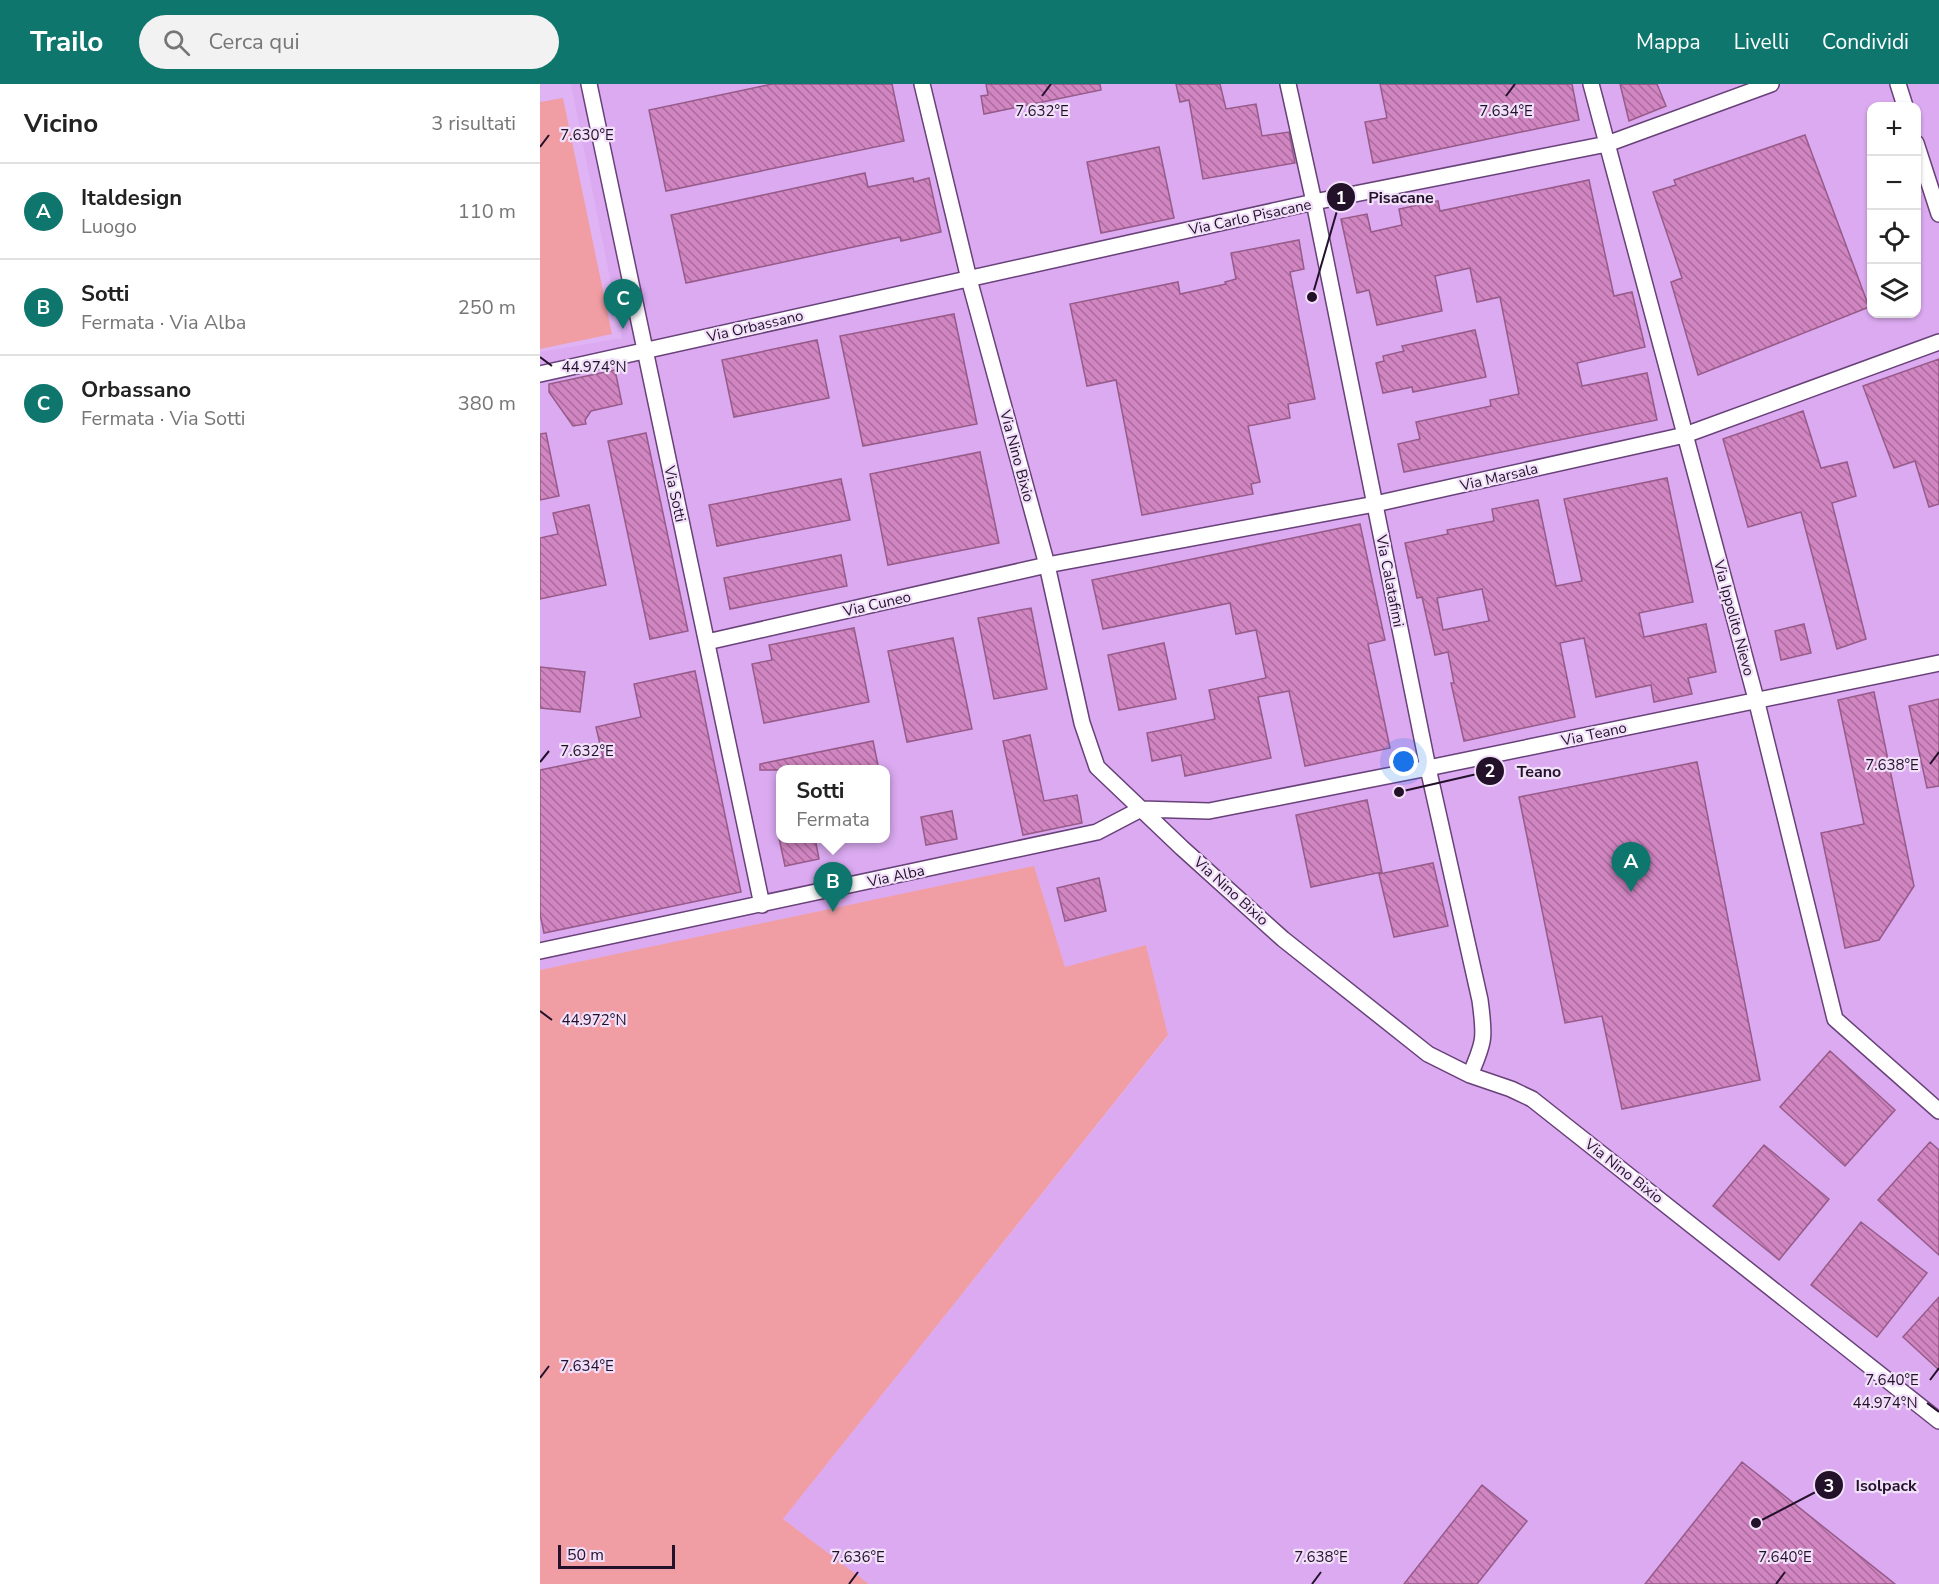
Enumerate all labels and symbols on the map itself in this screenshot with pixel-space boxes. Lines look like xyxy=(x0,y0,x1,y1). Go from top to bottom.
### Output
text: 7.632°E xyxy=(1015,101,1069,121)
text: 7.634°E xyxy=(1479,101,1533,121)
text: 7.630°E xyxy=(560,125,614,145)
callout: Pisacane xyxy=(1326,180,1445,214)
text: 1 xyxy=(1336,186,1346,210)
text: Pisacane xyxy=(1368,187,1434,209)
street label: Via Carlo Pisacane xyxy=(1186,194,1313,240)
pin: C xyxy=(604,280,643,329)
street label: Via Orbassano xyxy=(704,305,805,347)
text: 44.974°N xyxy=(561,357,627,377)
street label: Via Nino Bixio xyxy=(995,407,1039,504)
street label: Via Marsala xyxy=(1457,458,1540,496)
street label: Via Sotti xyxy=(659,463,691,524)
street label: Via Calatafimi xyxy=(1371,532,1409,629)
street label: Via Ippolito Nievo xyxy=(1709,557,1759,678)
street label: Via Cuneo xyxy=(840,587,913,622)
street label: Via Teano xyxy=(1559,717,1629,751)
text: 7.632°E xyxy=(560,741,614,761)
your location xyxy=(1389,747,1418,776)
callout: Teano xyxy=(1475,754,1574,788)
text: 7.638°E xyxy=(1865,755,1919,775)
text: 2 xyxy=(1485,759,1495,783)
text: Teano xyxy=(1517,761,1561,783)
pin: A xyxy=(1612,842,1650,892)
street label: Via Nino Bixio xyxy=(1189,851,1273,930)
street label: Via Alba xyxy=(865,860,926,892)
pin: B xyxy=(814,862,852,912)
text: 44.972°N xyxy=(561,1010,627,1030)
street label: Via Nino Bixio xyxy=(1580,1133,1667,1208)
text: 7.634°E xyxy=(560,1356,614,1376)
text: 7.640°E xyxy=(1865,1370,1919,1390)
text: 44.974°N xyxy=(1852,1393,1918,1413)
callout: Isolpack xyxy=(1814,1468,1929,1502)
text: 3 xyxy=(1824,1474,1834,1498)
text: Isolpack xyxy=(1855,1475,1917,1497)
scale bar xyxy=(558,1542,675,1570)
text: 7.636°E xyxy=(831,1547,885,1567)
text: 7.638°E xyxy=(1294,1547,1348,1567)
text: 7.640°E xyxy=(1758,1547,1812,1567)

